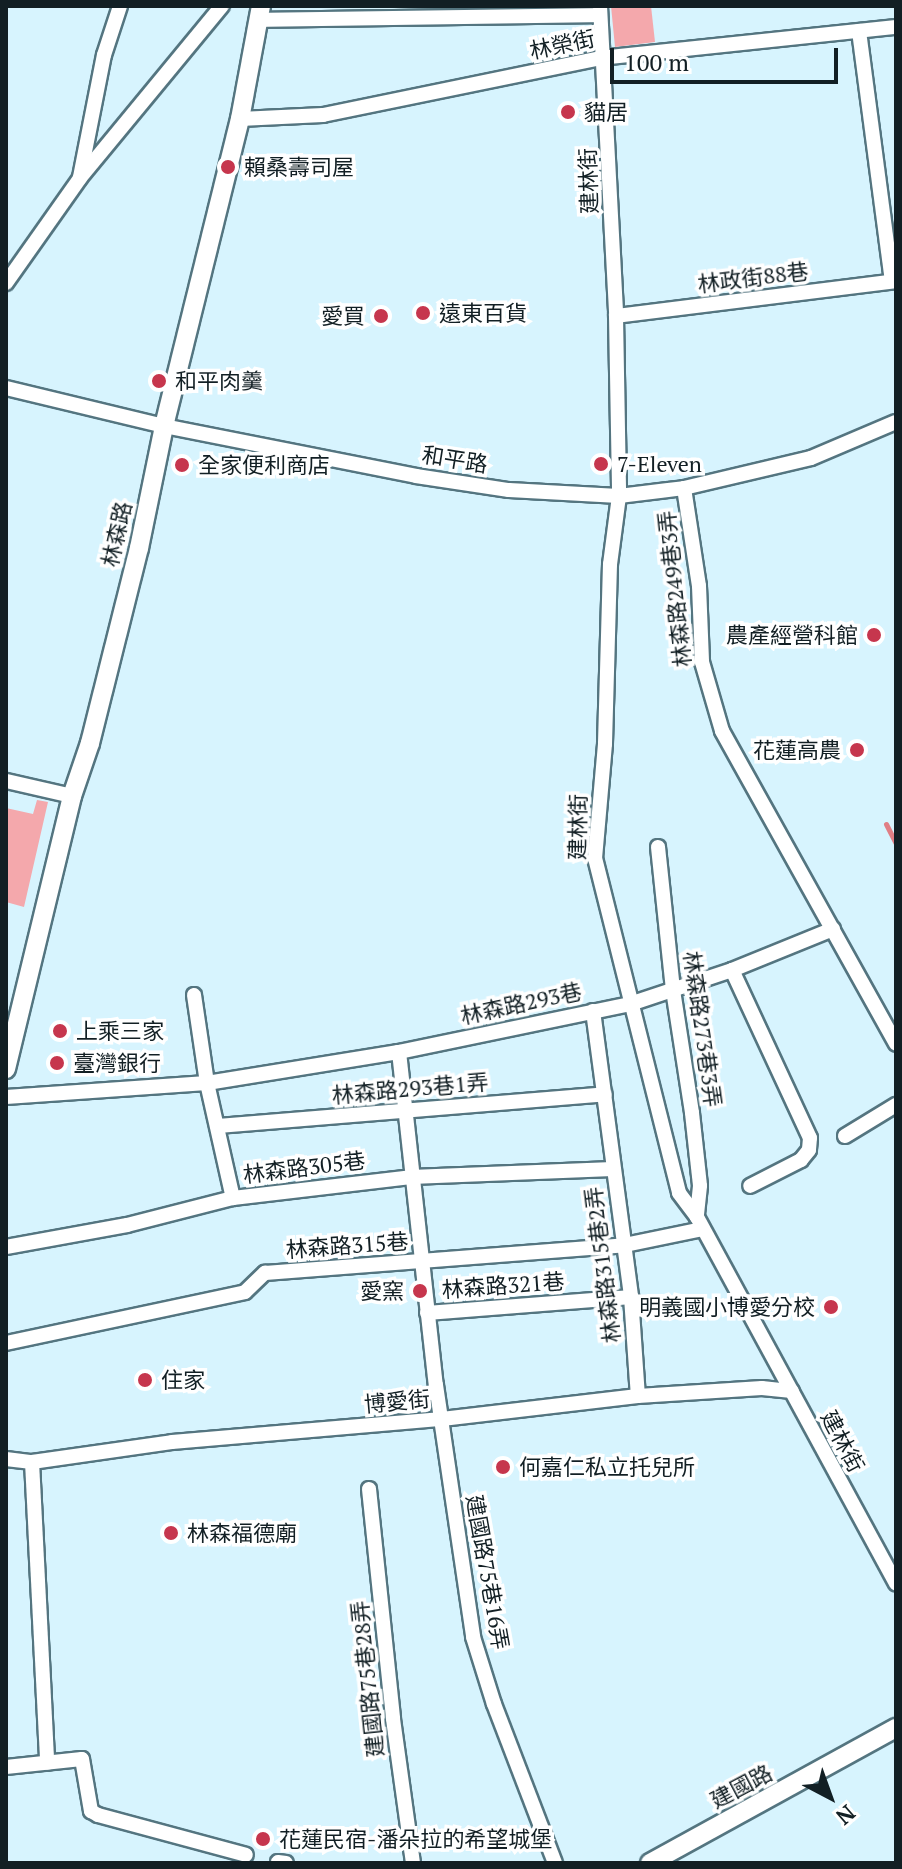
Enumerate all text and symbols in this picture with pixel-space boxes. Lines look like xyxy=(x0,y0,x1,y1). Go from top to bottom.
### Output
street label: 林榮街 xyxy=(527,24,597,64)
scale bar xyxy=(614,32,842,82)
text: 100 m xyxy=(624,46,689,78)
place label: 貓居 xyxy=(584,99,628,125)
marker: 貓居 xyxy=(559,103,577,121)
street label: 建林街 xyxy=(574,148,602,214)
place label: 賴桑壽司屋 xyxy=(244,154,354,180)
marker: 賴桑壽司屋 xyxy=(219,158,237,176)
street label: 林政街88巷 xyxy=(696,257,810,297)
place label: 遠東百貨 xyxy=(439,300,527,326)
place label: 愛買 xyxy=(321,303,365,329)
marker: 遠東百貨 xyxy=(414,304,432,322)
marker: 愛買 xyxy=(372,307,390,325)
place label: 和平肉羹 xyxy=(175,368,263,394)
marker: 和平肉羹 xyxy=(150,372,168,390)
street label: 和平路 xyxy=(420,441,490,477)
place label: 7-Eleven xyxy=(617,451,702,477)
place label: 全家便利商店 xyxy=(198,452,330,478)
marker: 7-Eleven xyxy=(592,455,610,473)
marker: 全家便利商店 xyxy=(173,456,191,474)
street label: 林森路 xyxy=(96,499,136,569)
street label: 林森路249巷3弄 xyxy=(653,510,695,668)
place label: 農產經營科館 xyxy=(726,622,858,648)
marker: 農產經營科館 xyxy=(865,626,883,644)
place label: 花蓮高農 xyxy=(753,737,841,763)
marker: 花蓮高農 xyxy=(848,741,866,759)
street label: 建林街 xyxy=(563,794,591,860)
street label: 林森路273巷3弄 xyxy=(679,949,727,1109)
street label: 林森路293巷 xyxy=(458,977,584,1029)
place label: 上乘三家 xyxy=(76,1018,164,1044)
marker: 上乘三家 xyxy=(51,1022,69,1040)
place label: 臺灣銀行 xyxy=(73,1050,161,1076)
marker: 臺灣銀行 xyxy=(48,1054,66,1072)
street label: 林森路293巷1弄 xyxy=(331,1068,489,1108)
street label: 林森路305巷 xyxy=(241,1146,367,1188)
street label: 林森路315巷2弄 xyxy=(579,1186,625,1344)
street label: 林森路315巷 xyxy=(285,1228,409,1262)
street label: 林森路321巷 xyxy=(441,1268,565,1302)
place label: 愛窯 xyxy=(360,1278,404,1304)
marker: 愛窯 xyxy=(411,1282,429,1300)
place label: 明義國小博愛分校 xyxy=(639,1294,815,1320)
marker: 明義國小博愛分校 xyxy=(822,1298,840,1316)
place label: 住家 xyxy=(161,1367,205,1393)
marker: 住家 xyxy=(136,1371,154,1389)
street label: 博愛街 xyxy=(363,1385,431,1417)
street label: 建林街 xyxy=(816,1406,870,1476)
place label: 何嘉仁私立托兒所 xyxy=(519,1454,695,1480)
marker: 何嘉仁私立托兒所 xyxy=(494,1458,512,1476)
street label: 建國路75巷16弄 xyxy=(461,1492,515,1652)
place label: 林森福德廟 xyxy=(187,1520,297,1546)
marker: 林森福德廟 xyxy=(162,1524,180,1542)
street label: 建國路75巷28弄 xyxy=(346,1600,388,1758)
north arrow xyxy=(790,1757,870,1837)
street label: 建國路 xyxy=(706,1759,776,1813)
text: N xyxy=(830,1799,862,1832)
place label: 花蓮民宿-潘朵拉的希望城堡 xyxy=(279,1826,552,1852)
marker: 花蓮民宿-潘朵拉的希望城堡 xyxy=(254,1830,272,1848)

